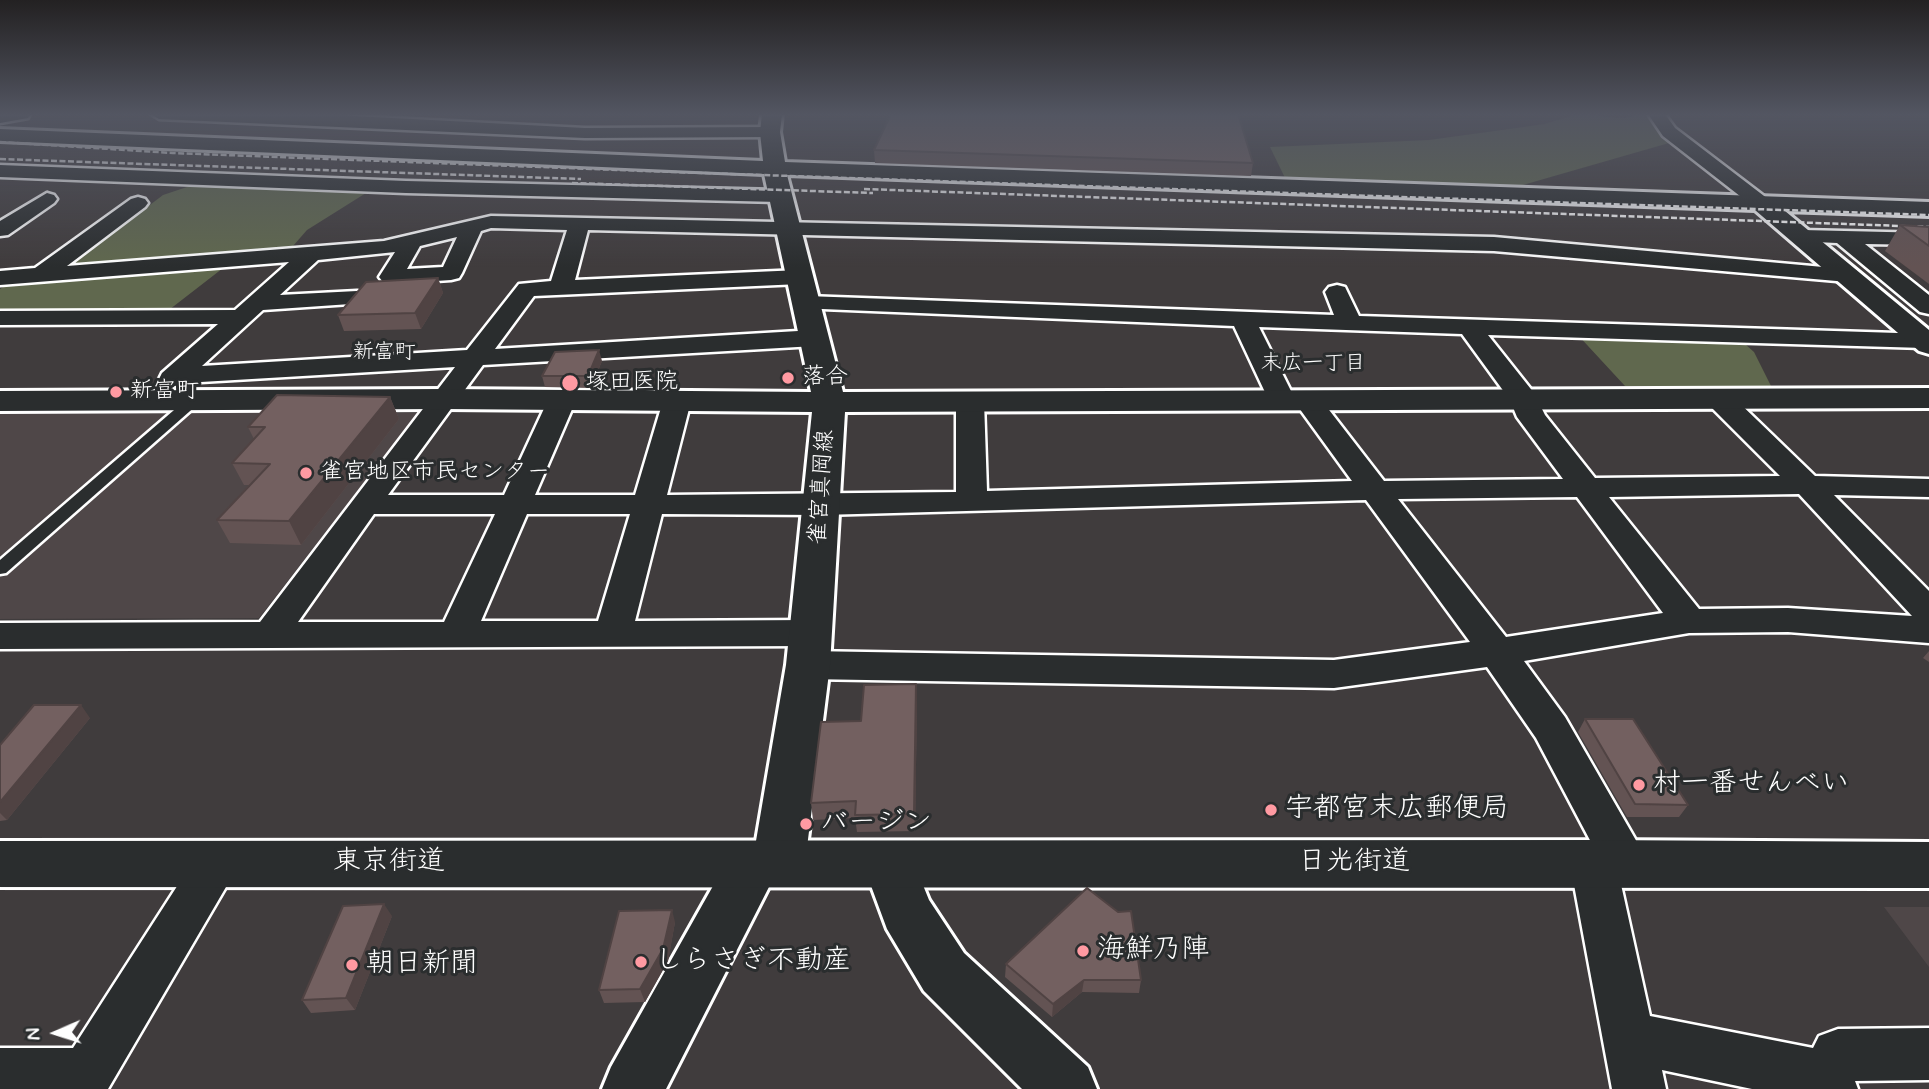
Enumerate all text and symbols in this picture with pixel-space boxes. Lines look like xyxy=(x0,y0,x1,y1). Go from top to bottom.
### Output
district label: 新富町 xyxy=(353,341,415,367)
district label: 末広一丁目 xyxy=(1261,352,1365,378)
place label: 落合 xyxy=(802,364,848,392)
place label: 塚田医院 xyxy=(586,369,678,397)
marker: 落合 xyxy=(780,370,796,386)
marker: 塚田医院 xyxy=(560,373,580,393)
place label: 新富町 xyxy=(130,378,199,406)
marker: 新富町 xyxy=(108,384,124,400)
street label: 雀宮真岡線 xyxy=(805,429,841,545)
place label: 雀宮地区市民センター xyxy=(320,459,550,487)
marker: 雀宮地区市民センター xyxy=(298,465,314,481)
place label: 村一番せんべい xyxy=(1653,768,1849,802)
marker: 村一番せんべい xyxy=(1631,777,1647,793)
place label: 宇都宮末広郵便局 xyxy=(1285,793,1509,827)
marker: 宇都宮末広郵便局 xyxy=(1263,802,1279,818)
place label: バージン xyxy=(820,807,932,841)
marker: バージン xyxy=(798,816,814,832)
street label: 東京街道 xyxy=(333,846,445,880)
street label: 日光街道 xyxy=(1298,846,1410,880)
place label: 海鮮乃陣 xyxy=(1097,934,1209,968)
marker: 海鮮乃陣 xyxy=(1075,943,1091,959)
place label: しらさぎ不動産 xyxy=(655,945,851,979)
place label: 朝日新聞 xyxy=(366,948,478,982)
marker: しらさぎ不動産 xyxy=(633,954,649,970)
marker: 朝日新聞 xyxy=(344,957,360,973)
north arrow xyxy=(21,998,91,1068)
text: N xyxy=(22,1027,47,1041)

